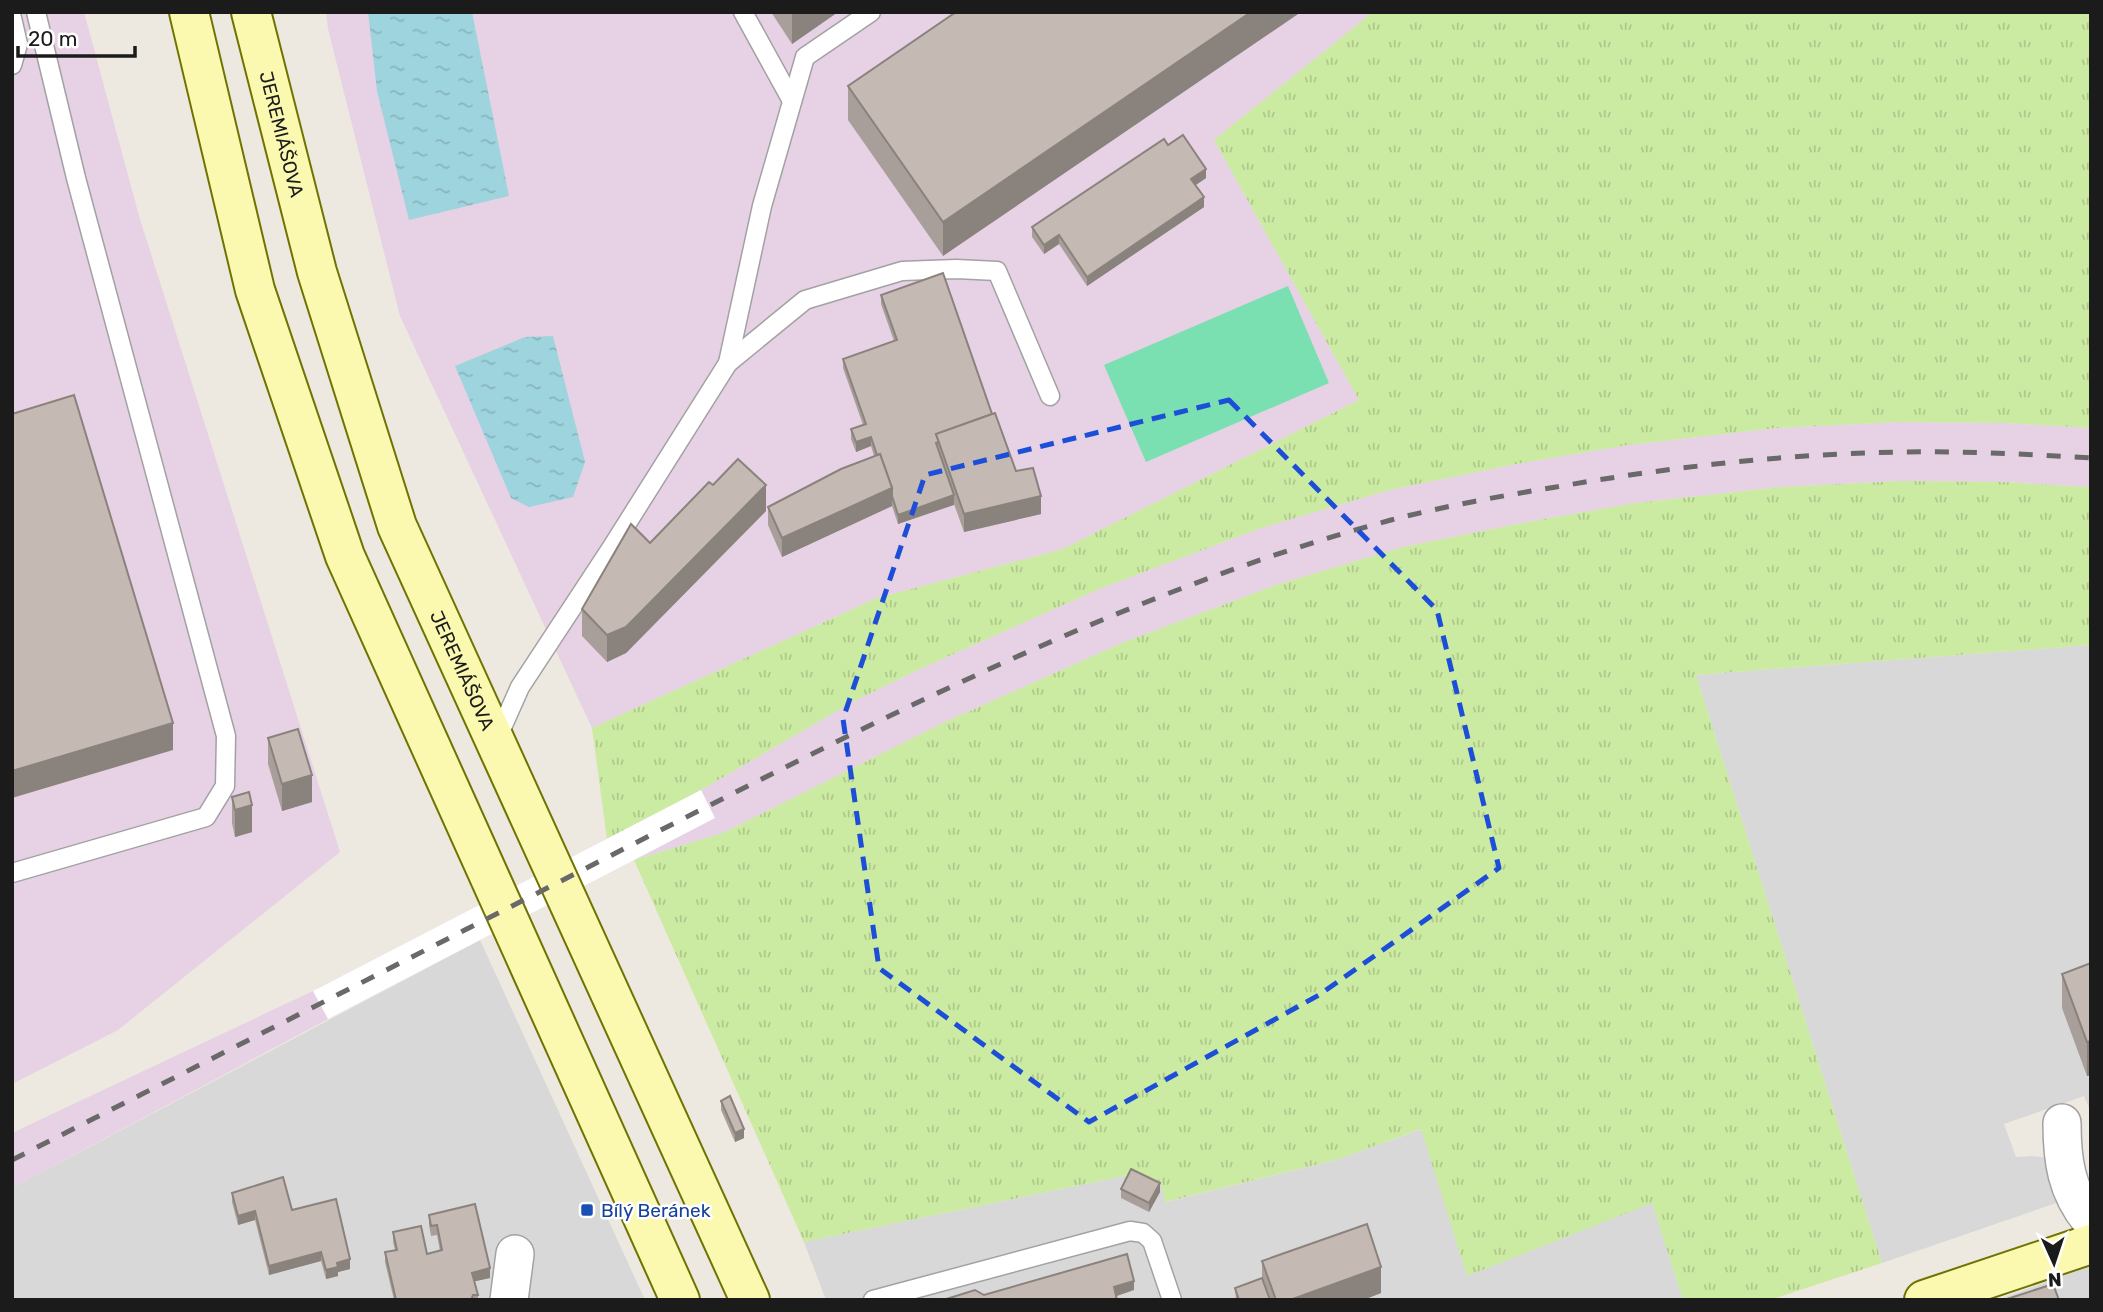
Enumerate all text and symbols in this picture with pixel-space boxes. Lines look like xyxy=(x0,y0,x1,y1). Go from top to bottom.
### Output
scale bar xyxy=(18,14,135,58)
text: 20 m xyxy=(28,26,77,51)
street label: JEREMIÁŠOVA xyxy=(255,69,309,200)
street label: JEREMIÁŠOVA xyxy=(426,607,500,734)
place label: Bílý Beránek xyxy=(601,1199,711,1222)
marker: Bílý Beránek xyxy=(579,1202,595,1218)
north arrow xyxy=(2019,1228,2089,1298)
text: N xyxy=(2047,1268,2062,1291)

